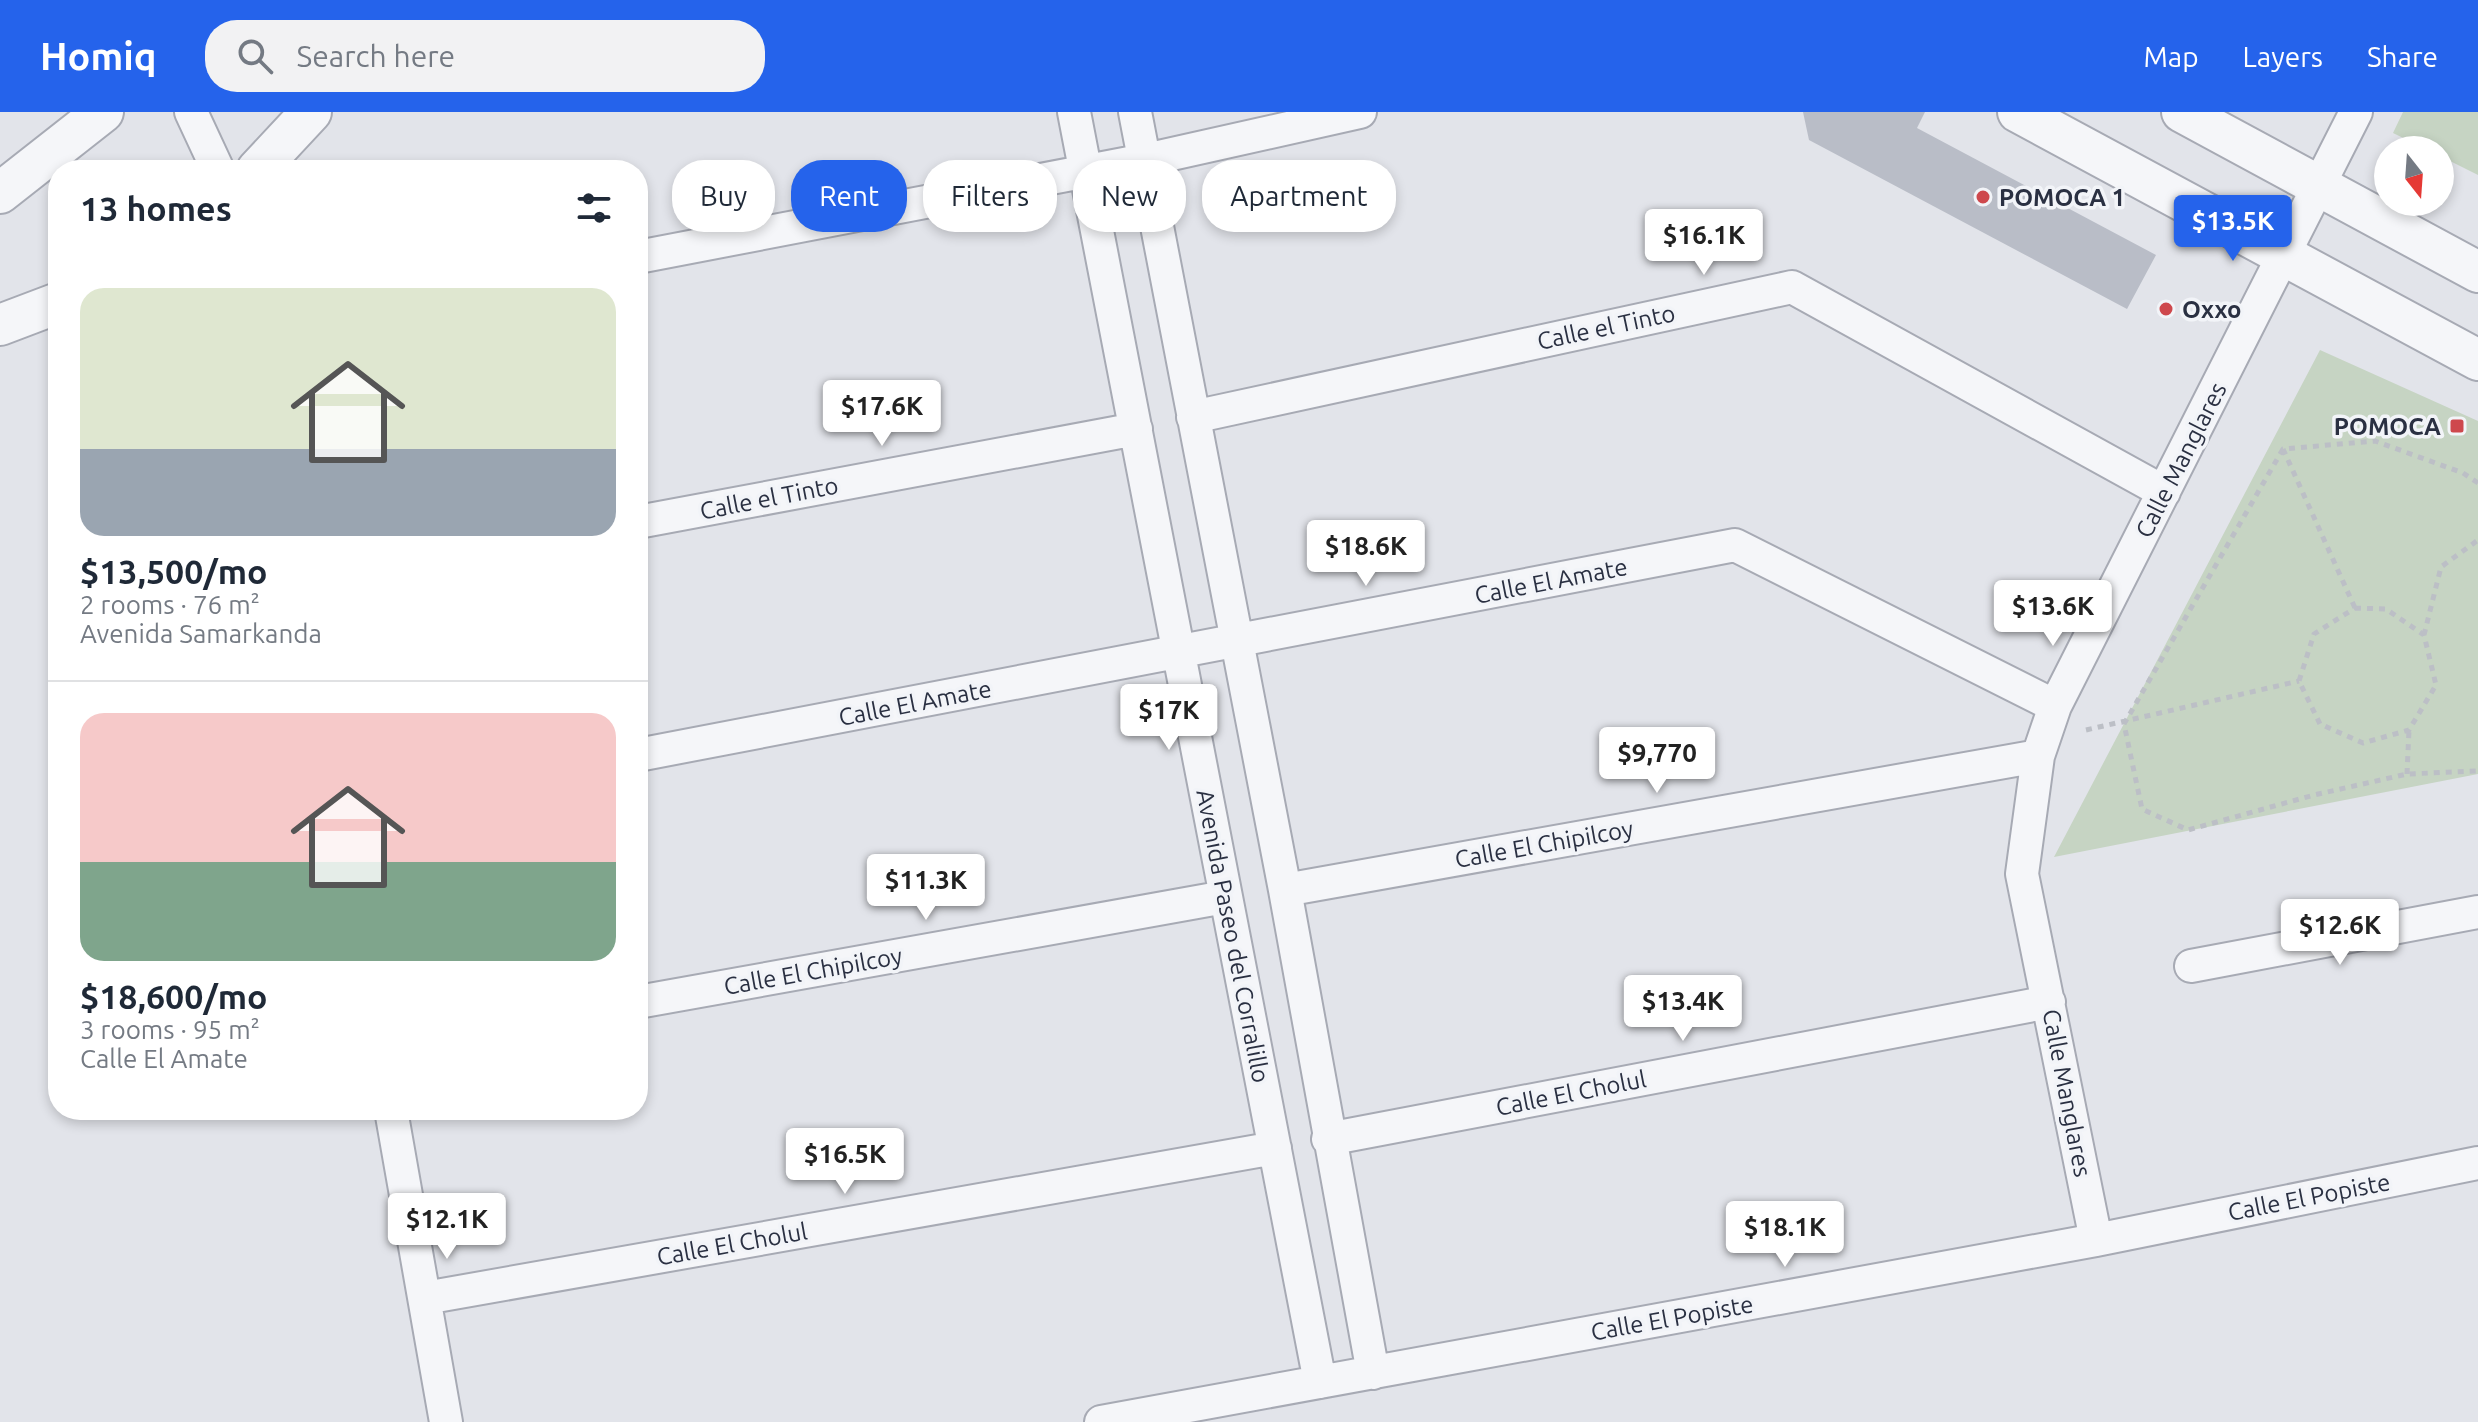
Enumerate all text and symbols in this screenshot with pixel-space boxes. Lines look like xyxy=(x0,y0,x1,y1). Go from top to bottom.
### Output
search box xyxy=(205,20,765,92)
icon: search xyxy=(233,34,277,78)
text: Homiq xyxy=(40,35,157,77)
text: Search here xyxy=(297,39,455,73)
text: Map xyxy=(2143,41,2199,72)
text: Layers xyxy=(2243,41,2323,72)
text: Share xyxy=(2367,41,2438,72)
north arrow xyxy=(2374,136,2454,216)
map controls xyxy=(2374,136,2454,216)
chip: Buy xyxy=(672,160,775,232)
chip: Rent xyxy=(791,160,907,232)
chip: Filters xyxy=(923,160,1057,232)
chip: New xyxy=(1073,160,1186,232)
chip: Apartment xyxy=(1202,160,1396,232)
place label: POMOCA 1 xyxy=(1999,184,2125,211)
icon: filters xyxy=(572,186,616,230)
marker: POMOCA 1 xyxy=(1974,188,1992,206)
text: 13 homes xyxy=(80,189,232,227)
pin: $13.5K xyxy=(2168,195,2298,263)
text: $13.5K xyxy=(2192,206,2274,235)
pin: $16.1K xyxy=(1639,209,1769,277)
text: $16.1K xyxy=(1663,220,1745,249)
place label: Oxxo xyxy=(2182,296,2242,323)
street label: Calle el Tinto xyxy=(1535,299,1677,355)
marker: Oxxo xyxy=(2157,300,2175,318)
icon: home xyxy=(276,340,420,484)
street label: Calle Manglares xyxy=(2130,378,2232,542)
pin: $17.6K xyxy=(817,380,947,448)
text: $17.6K xyxy=(841,391,923,420)
place label: POMOCA xyxy=(2334,413,2441,440)
marker: POMOCA xyxy=(2448,417,2466,435)
street label: Calle el Tinto xyxy=(698,471,840,525)
pin: $18.6K xyxy=(1301,520,1431,588)
text: $18.6K xyxy=(1325,531,1407,560)
text: $13,500/mo xyxy=(80,552,267,590)
street label: Calle El Amate xyxy=(1472,553,1630,609)
pin: $13.6K xyxy=(1988,580,2118,648)
text: 2 rooms · 76 m² xyxy=(80,590,260,619)
text: $13.6K xyxy=(2012,591,2094,620)
text: Avenida Samarkanda xyxy=(80,619,322,648)
street label: Calle El Amate xyxy=(836,675,994,731)
pin: $17K xyxy=(1122,684,1216,752)
text: $17K xyxy=(1138,695,1200,724)
pin: $9,770 xyxy=(1592,727,1722,795)
text: $9,770 xyxy=(1617,738,1697,767)
icon: home xyxy=(276,765,420,909)
street label: Avenida Paseo del Corralillo xyxy=(1191,787,1275,1085)
street label: Calle El Chipilcoy xyxy=(1453,815,1636,873)
pin: $11.3K xyxy=(861,854,991,922)
text: $11.3K xyxy=(885,865,967,894)
pin: $12.6K xyxy=(2275,899,2405,967)
text: $12.6K xyxy=(2299,910,2381,939)
street label: Calle El Chipilcoy xyxy=(722,942,905,1000)
pin: $13.4K xyxy=(1618,975,1748,1043)
text: $18,600/mo xyxy=(80,977,267,1015)
text: $13.4K xyxy=(1642,986,1724,1015)
street label: Calle Manglares xyxy=(2037,1007,2097,1179)
text: 3 rooms · 95 m² xyxy=(80,1015,260,1044)
text: Calle El Amate xyxy=(80,1044,248,1073)
street label: Calle El Cholul xyxy=(1494,1065,1648,1121)
pin: $16.5K xyxy=(780,1128,910,1196)
text: $16.5K xyxy=(804,1139,886,1168)
street label: Calle El Popiste xyxy=(2226,1168,2392,1226)
pin: $12.1K xyxy=(382,1193,512,1261)
pin: $18.1K xyxy=(1720,1201,1850,1269)
text: $12.1K xyxy=(406,1204,488,1233)
text: $18.1K xyxy=(1744,1212,1826,1241)
street label: Calle El Cholul xyxy=(655,1217,809,1271)
street label: Calle El Popiste xyxy=(1589,1290,1755,1346)

